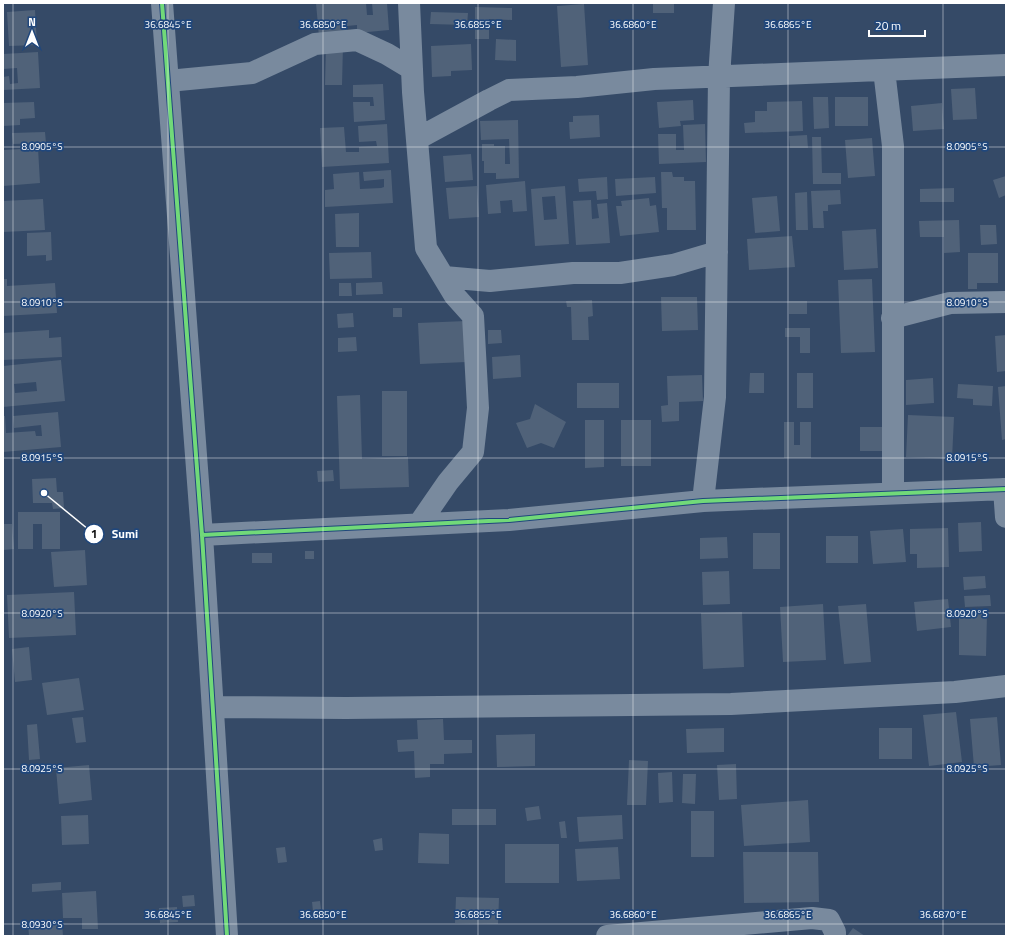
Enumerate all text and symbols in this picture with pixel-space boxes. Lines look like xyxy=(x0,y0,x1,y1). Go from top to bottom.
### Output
north arrow xyxy=(12,12,52,52)
scale bar xyxy=(869,12,925,38)
text: N xyxy=(28,14,36,30)
text: 20 m xyxy=(875,16,901,35)
text: 36.6845°E xyxy=(145,17,192,32)
text: 36.6850°E xyxy=(300,17,347,32)
text: 36.6855°E xyxy=(455,17,502,32)
text: 36.6860°E xyxy=(610,17,657,32)
text: 36.6865°E xyxy=(765,17,812,32)
text: 8.0905°S xyxy=(21,139,63,154)
text: 8.0905°S xyxy=(946,139,988,154)
text: 8.0910°S xyxy=(21,295,63,310)
text: 8.0910°S xyxy=(946,295,988,310)
text: 8.0915°S xyxy=(21,450,63,465)
text: 8.0915°S xyxy=(946,450,988,465)
callout: Sumi xyxy=(84,522,147,546)
text: 1 xyxy=(91,524,97,543)
text: Sumi xyxy=(112,524,138,543)
text: 8.0920°S xyxy=(21,606,63,621)
text: 8.0920°S xyxy=(946,606,988,621)
text: 8.0925°S xyxy=(21,761,63,776)
text: 8.0925°S xyxy=(946,761,988,776)
text: 36.6845°E xyxy=(145,907,192,922)
text: 36.6850°E xyxy=(300,907,347,922)
text: 36.6855°E xyxy=(455,907,502,922)
text: 36.6860°E xyxy=(610,907,657,922)
text: 36.6865°E xyxy=(765,907,812,922)
text: 36.6870°E xyxy=(920,907,967,922)
text: 8.0930°S xyxy=(21,917,63,932)

